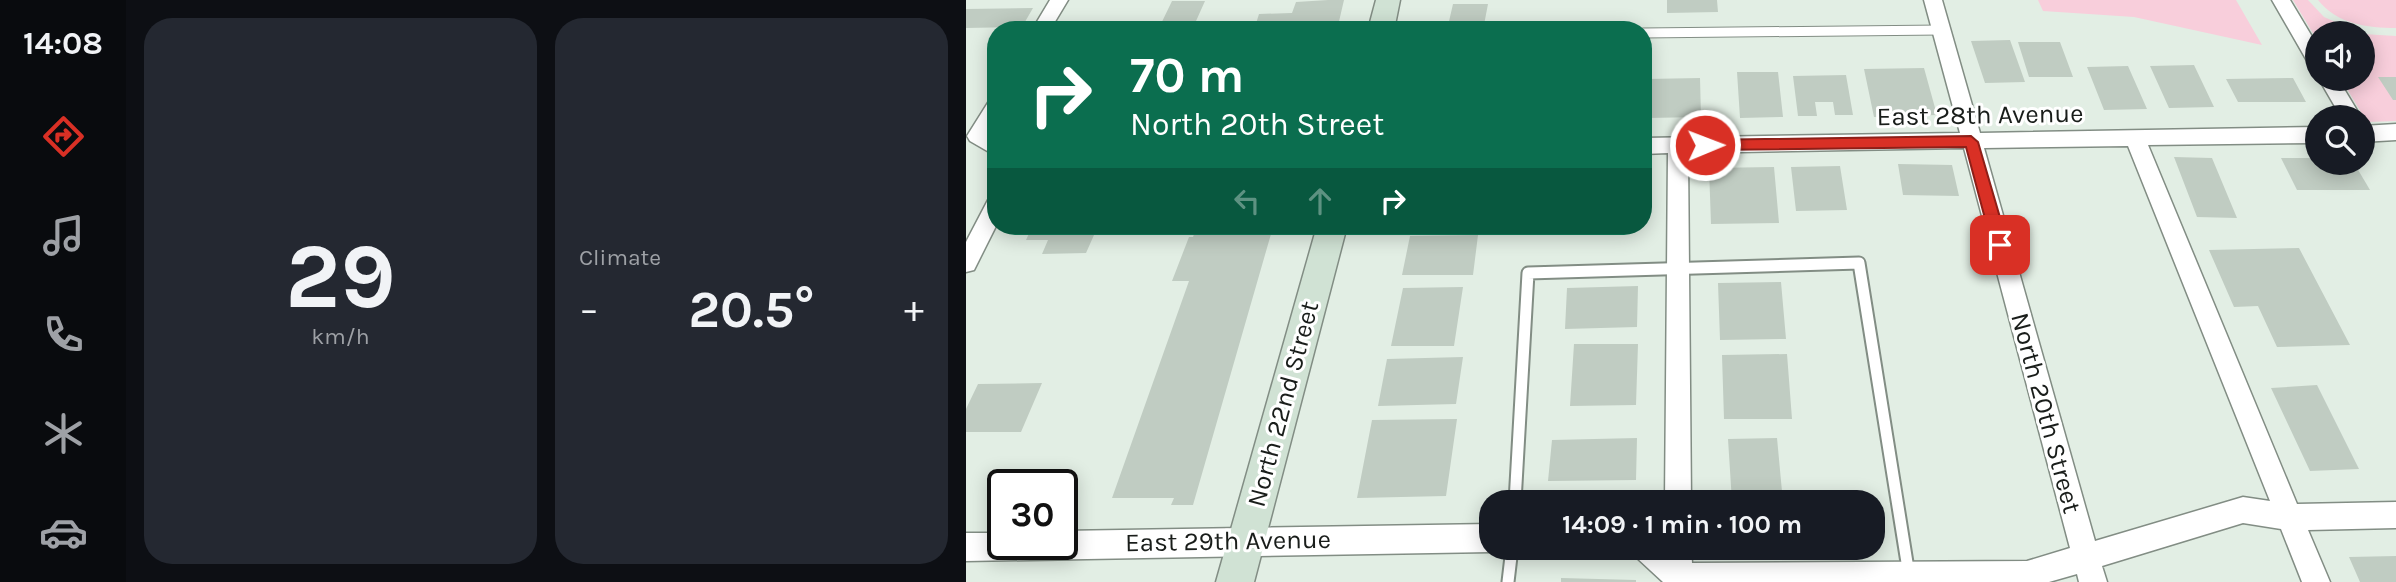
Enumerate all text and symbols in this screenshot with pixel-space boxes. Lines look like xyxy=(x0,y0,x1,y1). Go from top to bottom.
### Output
map controls xyxy=(2305,21,2375,175)
button: sound xyxy=(2305,21,2375,91)
text: 14:08 xyxy=(23,25,103,62)
text: 70 m xyxy=(1130,47,1244,104)
icon: right xyxy=(1015,49,1106,140)
street label: East 28th Avenue xyxy=(1876,98,2084,132)
button: search xyxy=(2305,105,2375,175)
text: North 20th Street xyxy=(1130,106,1384,143)
position arrow xyxy=(1668,108,1742,182)
icon: directions xyxy=(39,112,88,161)
icon: left xyxy=(1228,182,1266,220)
icon: ahead xyxy=(1301,182,1339,220)
icon: right xyxy=(1374,182,1412,220)
icon: music xyxy=(39,211,88,260)
pin xyxy=(1970,215,2030,275)
text: 29 xyxy=(285,224,396,330)
icon: arrive xyxy=(1981,226,2019,264)
text: Climate xyxy=(579,244,661,271)
text: 20.5° xyxy=(689,279,815,340)
text: − xyxy=(579,287,599,332)
text: + xyxy=(904,287,924,332)
street label: North 22nd Street xyxy=(1241,297,1325,510)
street label: North 20th Street xyxy=(2004,309,2088,517)
icon: phone xyxy=(39,310,88,359)
text: km/h xyxy=(311,323,370,350)
icon: climate xyxy=(39,409,88,458)
speed limit sign: 30 xyxy=(987,469,1078,560)
icon: car xyxy=(39,508,88,557)
text: 14:09 · 1 min · 100 m xyxy=(1562,509,1802,540)
street label: East 29th Avenue xyxy=(1125,524,1331,558)

